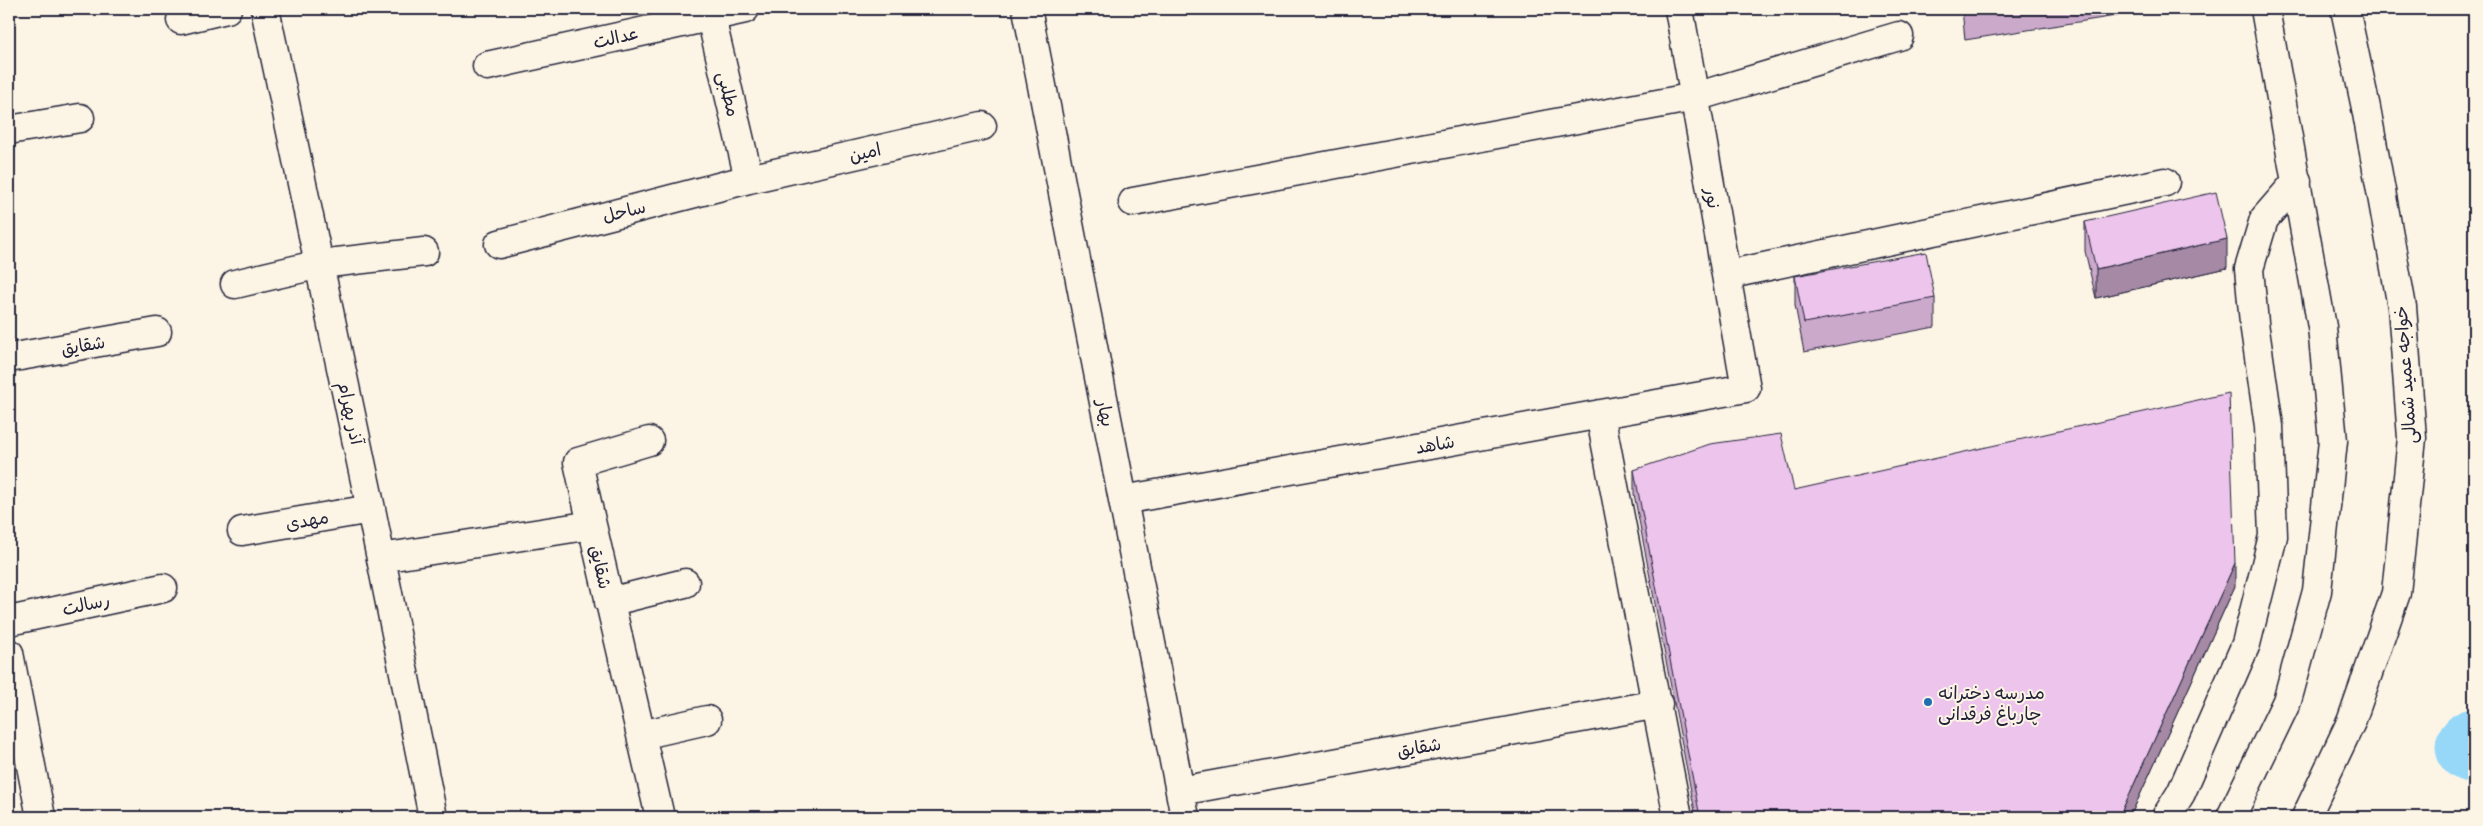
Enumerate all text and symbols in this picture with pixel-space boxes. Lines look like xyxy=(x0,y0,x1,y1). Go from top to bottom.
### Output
street label: عدالت xyxy=(591,21,641,53)
street label: مطلبی xyxy=(713,69,745,119)
street label: امین xyxy=(847,137,883,167)
street label: نور xyxy=(1700,185,1726,210)
street label: ساحل xyxy=(600,195,648,227)
street label: خواجه عمید شمالی xyxy=(2389,305,2421,445)
street label: شقایق xyxy=(59,330,107,360)
street label: آذر بهرام xyxy=(330,379,369,449)
street label: بهار xyxy=(1092,395,1120,429)
street label: شاهد xyxy=(1414,429,1456,459)
street label: مهدی xyxy=(284,505,330,535)
street label: شقایق xyxy=(585,543,617,591)
street label: رسالت xyxy=(60,588,112,620)
place label: مدرسه دخترانه چارباغ فرقدانی xyxy=(1938,681,2045,726)
marker: مدرسه دخترانه چارباغ فرقدانی xyxy=(1922,696,1934,708)
street label: شقایق xyxy=(1395,732,1443,762)

